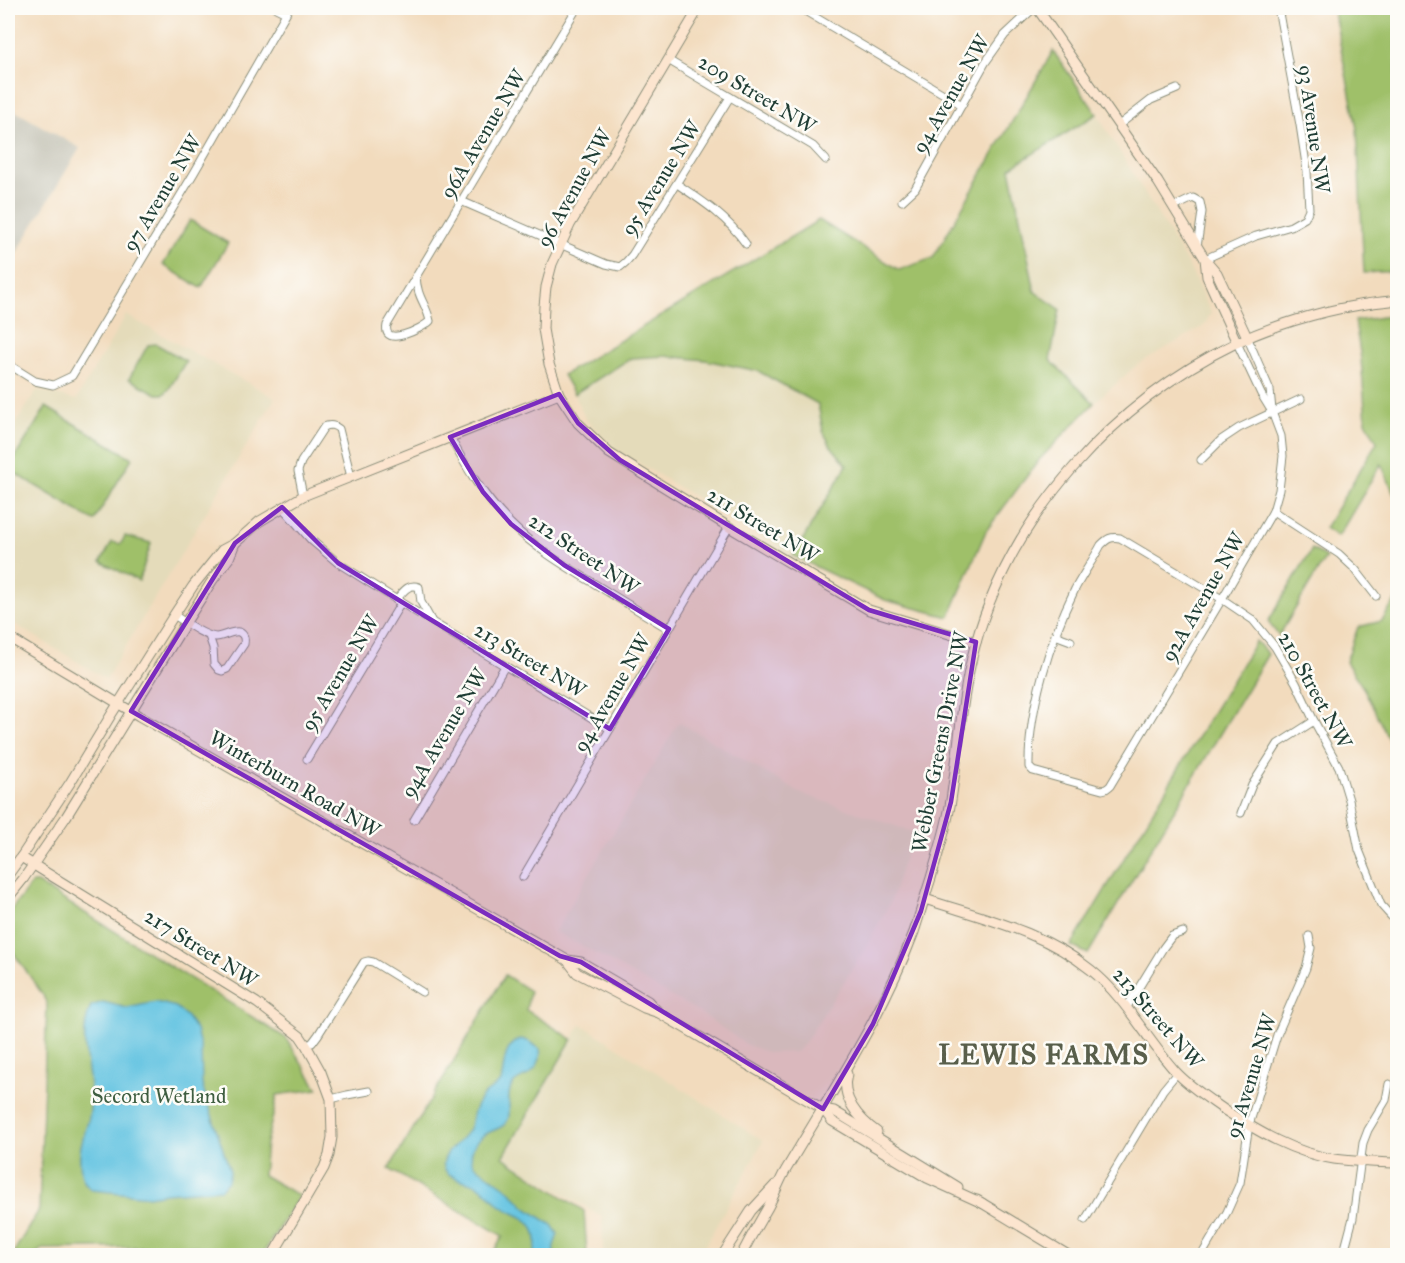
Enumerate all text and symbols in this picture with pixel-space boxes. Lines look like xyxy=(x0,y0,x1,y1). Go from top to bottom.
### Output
street label: 94 Avenue NW xyxy=(907,29,996,158)
street label: 209 Street NW xyxy=(693,49,822,140)
street label: 93 Avenue NW xyxy=(1292,63,1336,196)
street label: 96A Avenue NW xyxy=(434,64,532,203)
street label: 95 Avenue NW xyxy=(615,115,707,240)
street label: 96 Avenue NW xyxy=(531,123,618,252)
street label: 97 Avenue NW xyxy=(117,129,208,256)
street label: 211 Street NW xyxy=(702,481,825,569)
street label: 212 Street NW xyxy=(524,507,645,601)
street label: 92A Avenue NW xyxy=(1155,527,1251,667)
street label: 95 Avenue NW xyxy=(295,609,385,736)
street label: 213 Street NW xyxy=(469,616,592,704)
street label: 210 Street NW xyxy=(1272,627,1358,754)
street label: 94 Avenue NW xyxy=(568,628,657,757)
street label: Webber Greens Drive NW xyxy=(906,628,974,855)
street label: 94A Avenue NW xyxy=(395,662,494,803)
street label: Winterburn Road NW xyxy=(205,724,386,844)
street label: 217 Street NW xyxy=(139,903,263,994)
street label: 213 Street NW xyxy=(1107,962,1210,1075)
street label: 91 Avenue NW xyxy=(1220,1009,1283,1142)
district label: LEWIS FARMS xyxy=(939,1038,1149,1071)
park label: Secord Wetland xyxy=(92,1083,227,1109)

